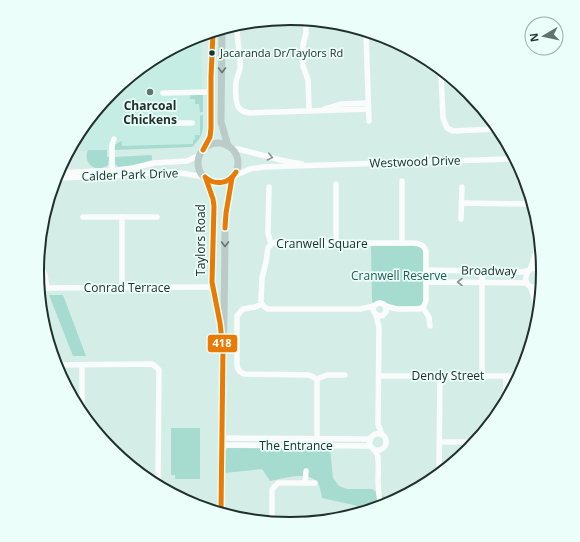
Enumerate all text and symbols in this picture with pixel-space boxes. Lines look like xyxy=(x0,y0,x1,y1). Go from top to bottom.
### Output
north arrow xyxy=(524,16,564,56)
text: N xyxy=(526,32,542,43)
place label: Jacaranda Dr/Taylors Rd xyxy=(219,45,343,60)
marker: Jacaranda Dr/Taylors Rd xyxy=(207,48,217,58)
one-way arrow xyxy=(218,67,226,73)
marker: Charcoal Chickens xyxy=(145,87,155,97)
place label: Charcoal Chickens xyxy=(123,97,177,128)
street label: Westwood Drive xyxy=(369,151,461,172)
one-way arrow xyxy=(266,153,273,161)
street label: Calder Park Drive xyxy=(81,164,179,185)
street label: Taylors Road xyxy=(192,204,209,276)
street label: Cranwell Square xyxy=(276,235,368,252)
one-way arrow xyxy=(221,241,229,247)
street label: Broadway xyxy=(461,262,518,280)
park label: Cranwell Reserve xyxy=(351,267,447,284)
one-way arrow xyxy=(457,278,463,286)
street label: Conrad Terrace xyxy=(84,279,170,296)
line badge: 418 xyxy=(207,334,238,353)
text: 418 xyxy=(213,335,231,350)
street label: Dendy Street xyxy=(412,367,484,384)
street label: The Entrance xyxy=(259,437,333,454)

